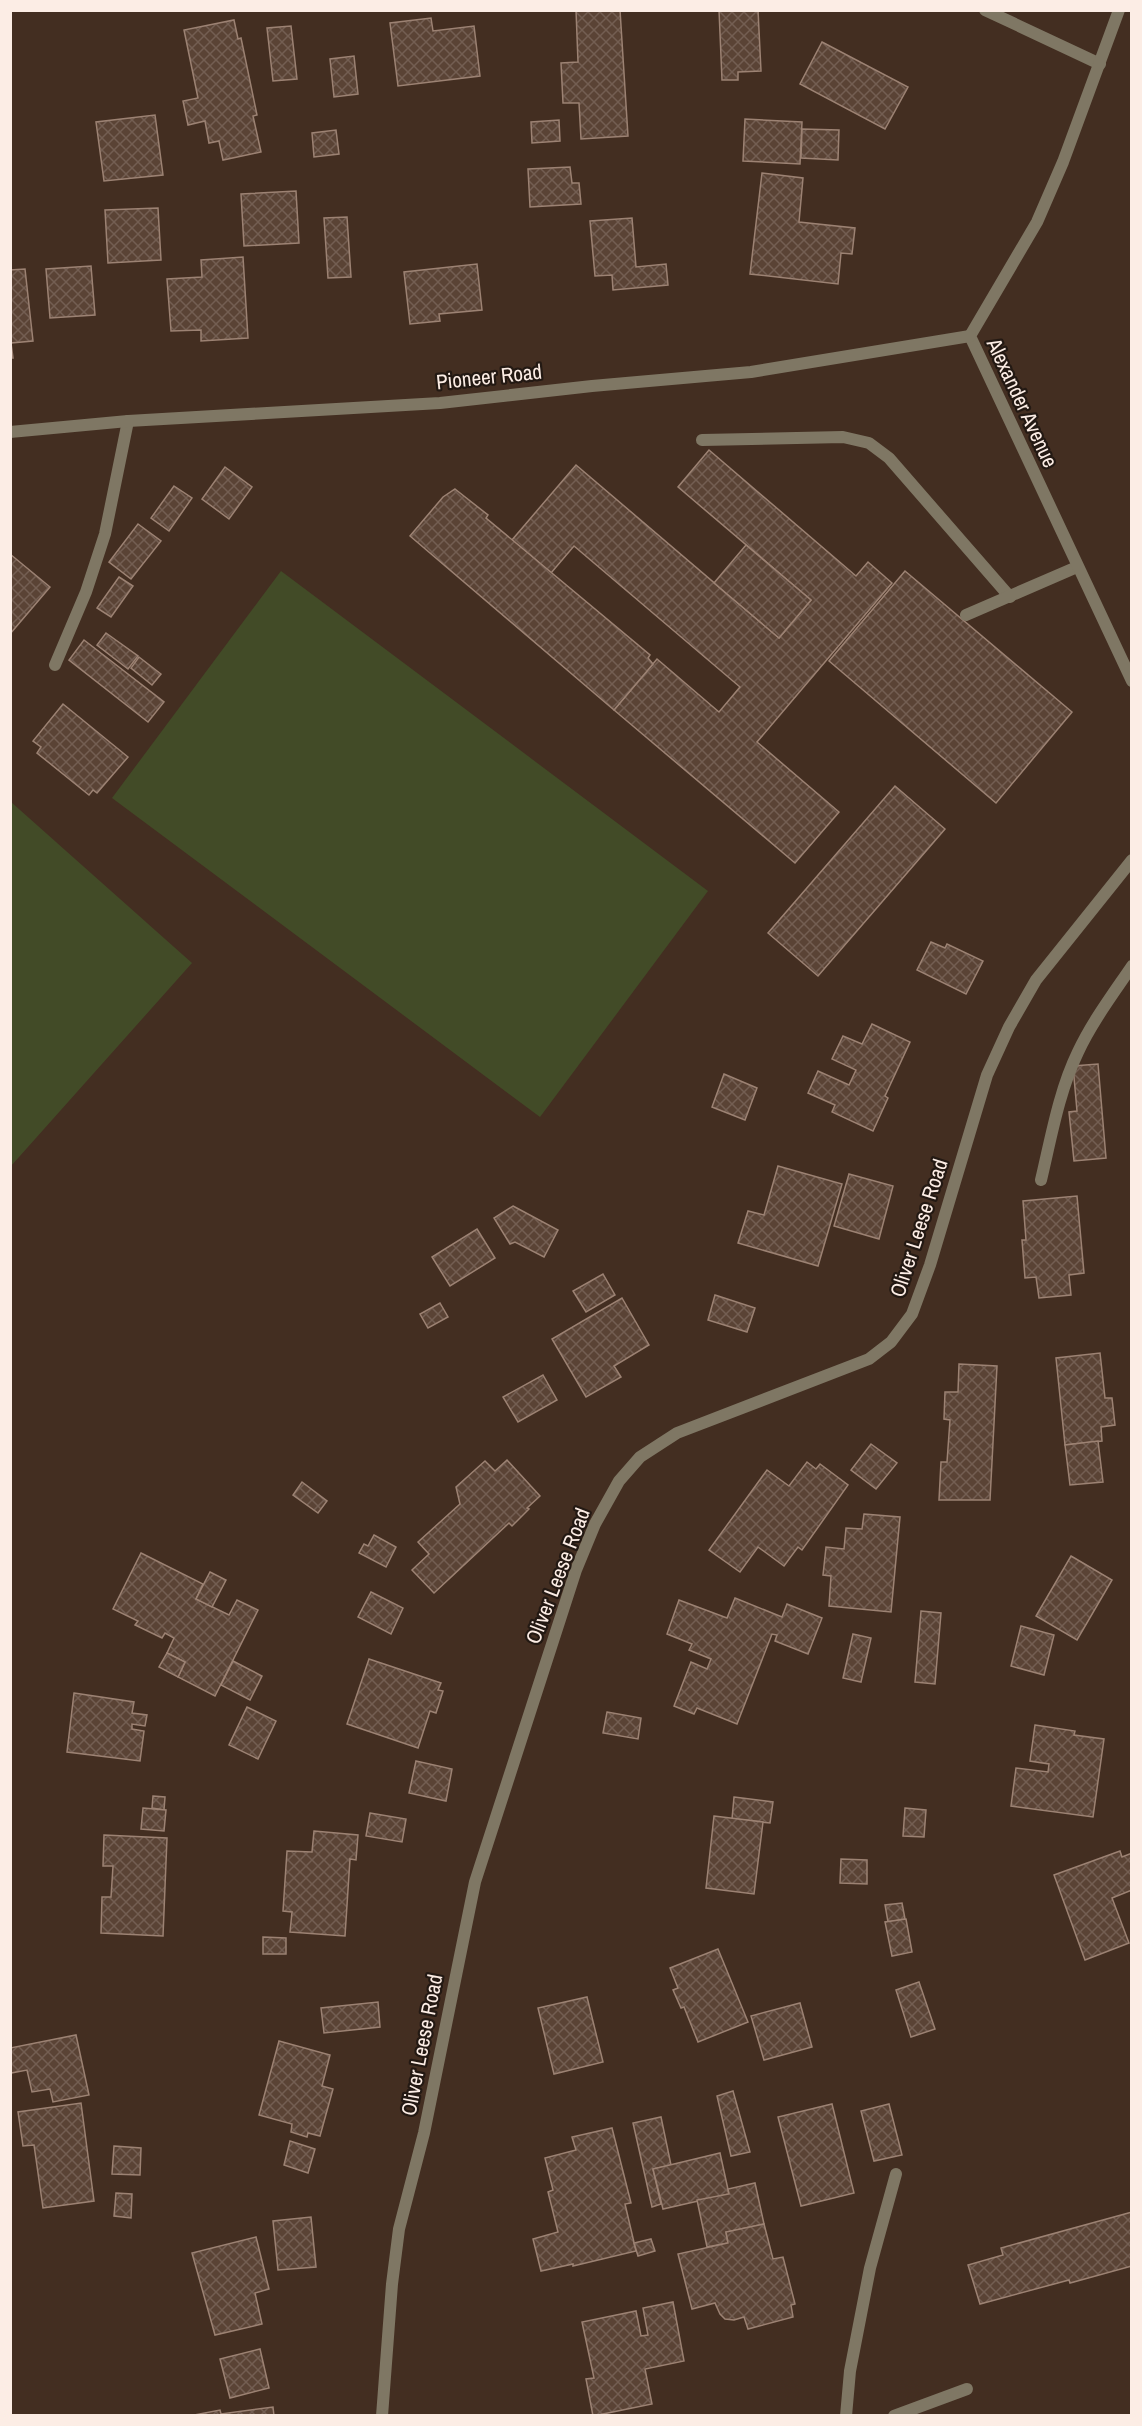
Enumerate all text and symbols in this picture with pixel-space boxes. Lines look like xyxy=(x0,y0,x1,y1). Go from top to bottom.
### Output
street label: Alexander Avenue xyxy=(979,333,1065,472)
street label: Pioneer Road xyxy=(435,357,543,396)
street label: Oliver Leese Road xyxy=(883,1155,954,1301)
street label: Oliver Leese Road xyxy=(518,1504,597,1648)
street label: Oliver Leese Road xyxy=(394,1972,449,2118)

